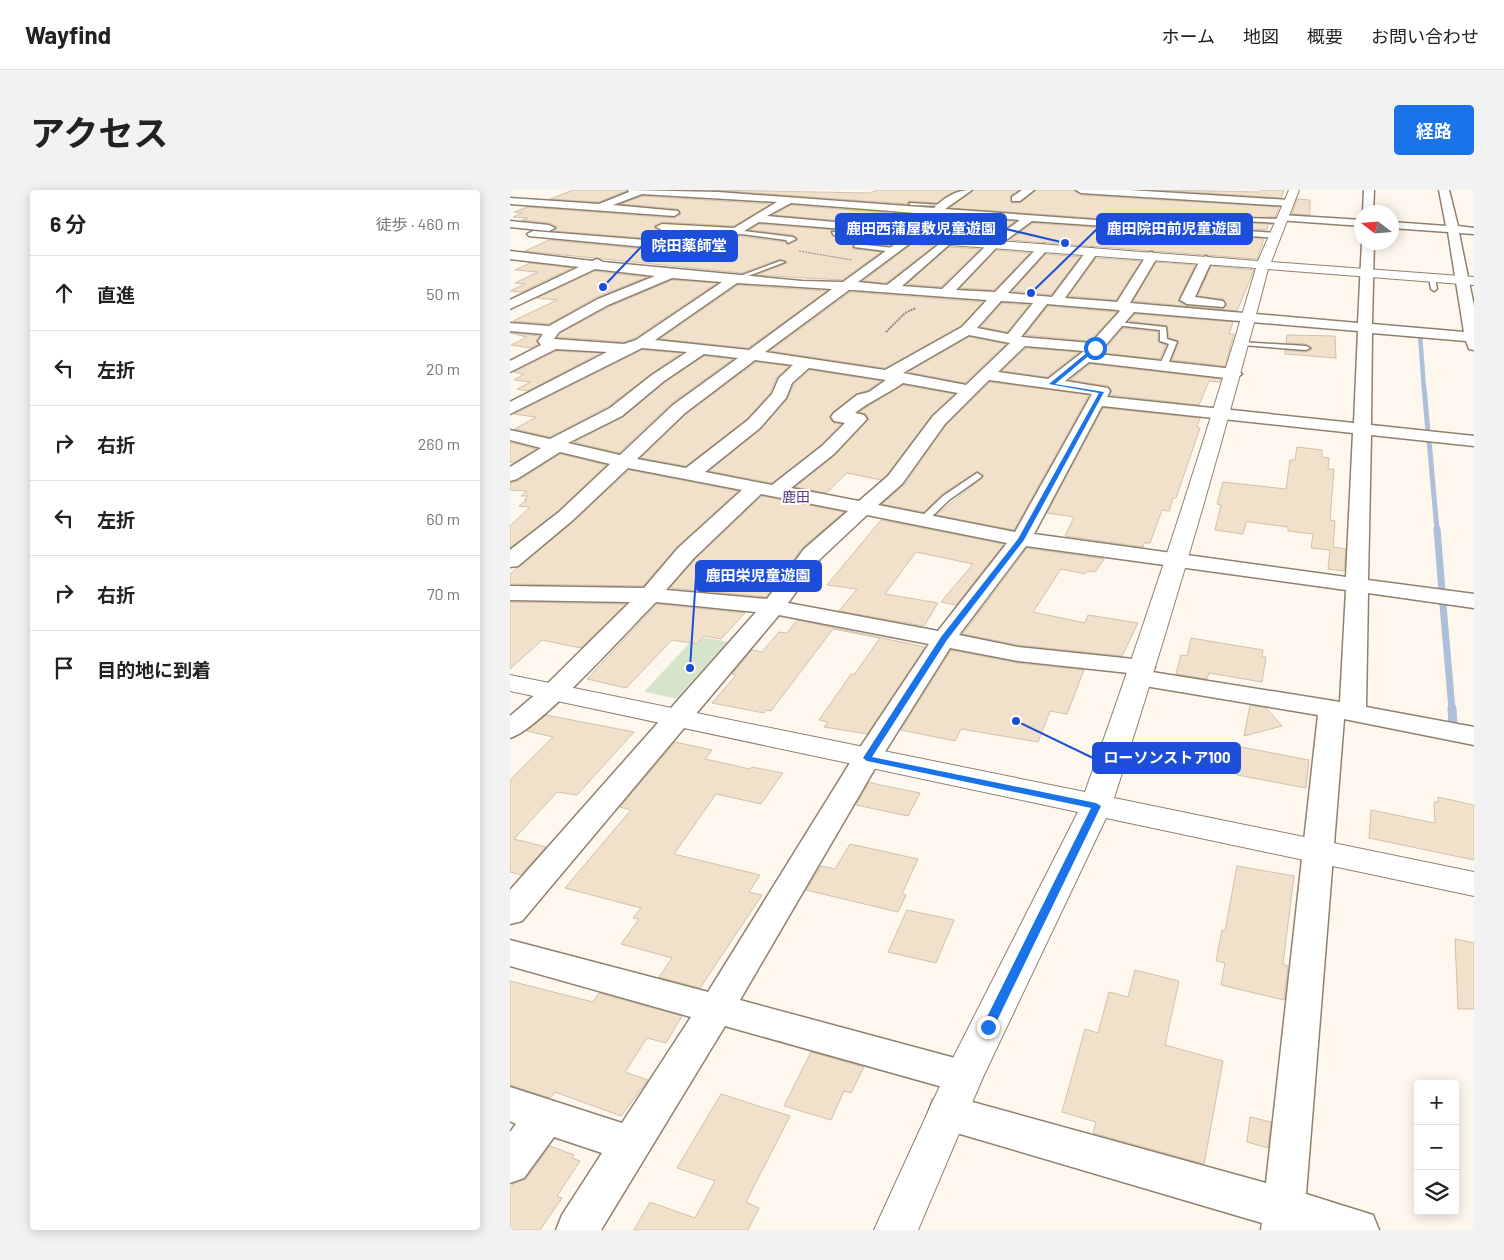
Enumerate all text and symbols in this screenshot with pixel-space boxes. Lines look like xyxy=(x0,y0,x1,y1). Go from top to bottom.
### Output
text: Wayfind xyxy=(25,20,111,49)
text: ホーム xyxy=(1162,25,1215,47)
text: 地図 xyxy=(1243,25,1279,47)
text: 概要 xyxy=(1307,25,1343,47)
text: お問い合わせ xyxy=(1371,25,1479,47)
button: 経路 xyxy=(1394,105,1474,155)
text: アクセス xyxy=(30,111,168,153)
north arrow xyxy=(1354,205,1399,250)
text: 6 分 xyxy=(50,211,86,236)
text: 徒歩 · 460 m xyxy=(376,214,460,233)
callout: 鹿田西蒲屋敷児童遊園 xyxy=(836,214,1006,244)
callout: 鹿田院田前児童遊園 xyxy=(1097,214,1252,244)
text: 鹿田西蒲屋敷児童遊園 xyxy=(846,219,996,237)
text: 鹿田院田前児童遊園 xyxy=(1106,219,1242,237)
callout: 院田薬師堂 xyxy=(642,231,737,261)
text: 院田薬師堂 xyxy=(651,236,727,254)
icon: ahead xyxy=(50,279,78,307)
text: 直進 xyxy=(97,283,135,306)
text: 50 m xyxy=(426,284,460,303)
route start xyxy=(1084,337,1107,360)
icon: left xyxy=(50,354,78,382)
text: 左折 xyxy=(97,358,135,381)
text: 20 m xyxy=(426,359,460,378)
icon: right xyxy=(50,429,78,457)
text: 右折 xyxy=(97,433,135,456)
text: 260 m xyxy=(418,434,460,453)
district label: 鹿田 xyxy=(782,488,810,505)
icon: left xyxy=(50,504,78,532)
text: 左折 xyxy=(97,508,135,531)
text: 60 m xyxy=(426,509,460,528)
callout: 鹿田栄児童遊園 xyxy=(696,561,821,591)
text: 鹿田栄児童遊園 xyxy=(705,566,811,584)
icon: right xyxy=(50,579,78,607)
text: 右折 xyxy=(97,583,135,606)
text: 70 m xyxy=(427,584,460,603)
icon: arrive xyxy=(50,654,78,682)
text: 目的地に到着 xyxy=(97,658,211,681)
callout: ローソンストア100 xyxy=(1093,743,1240,773)
text: ローソンストア100 xyxy=(1103,748,1231,766)
route end xyxy=(977,1016,1000,1039)
map controls xyxy=(1414,1080,1459,1215)
button: + xyxy=(1414,1080,1459,1125)
button: − xyxy=(1414,1125,1459,1170)
button: layers xyxy=(1414,1170,1459,1215)

